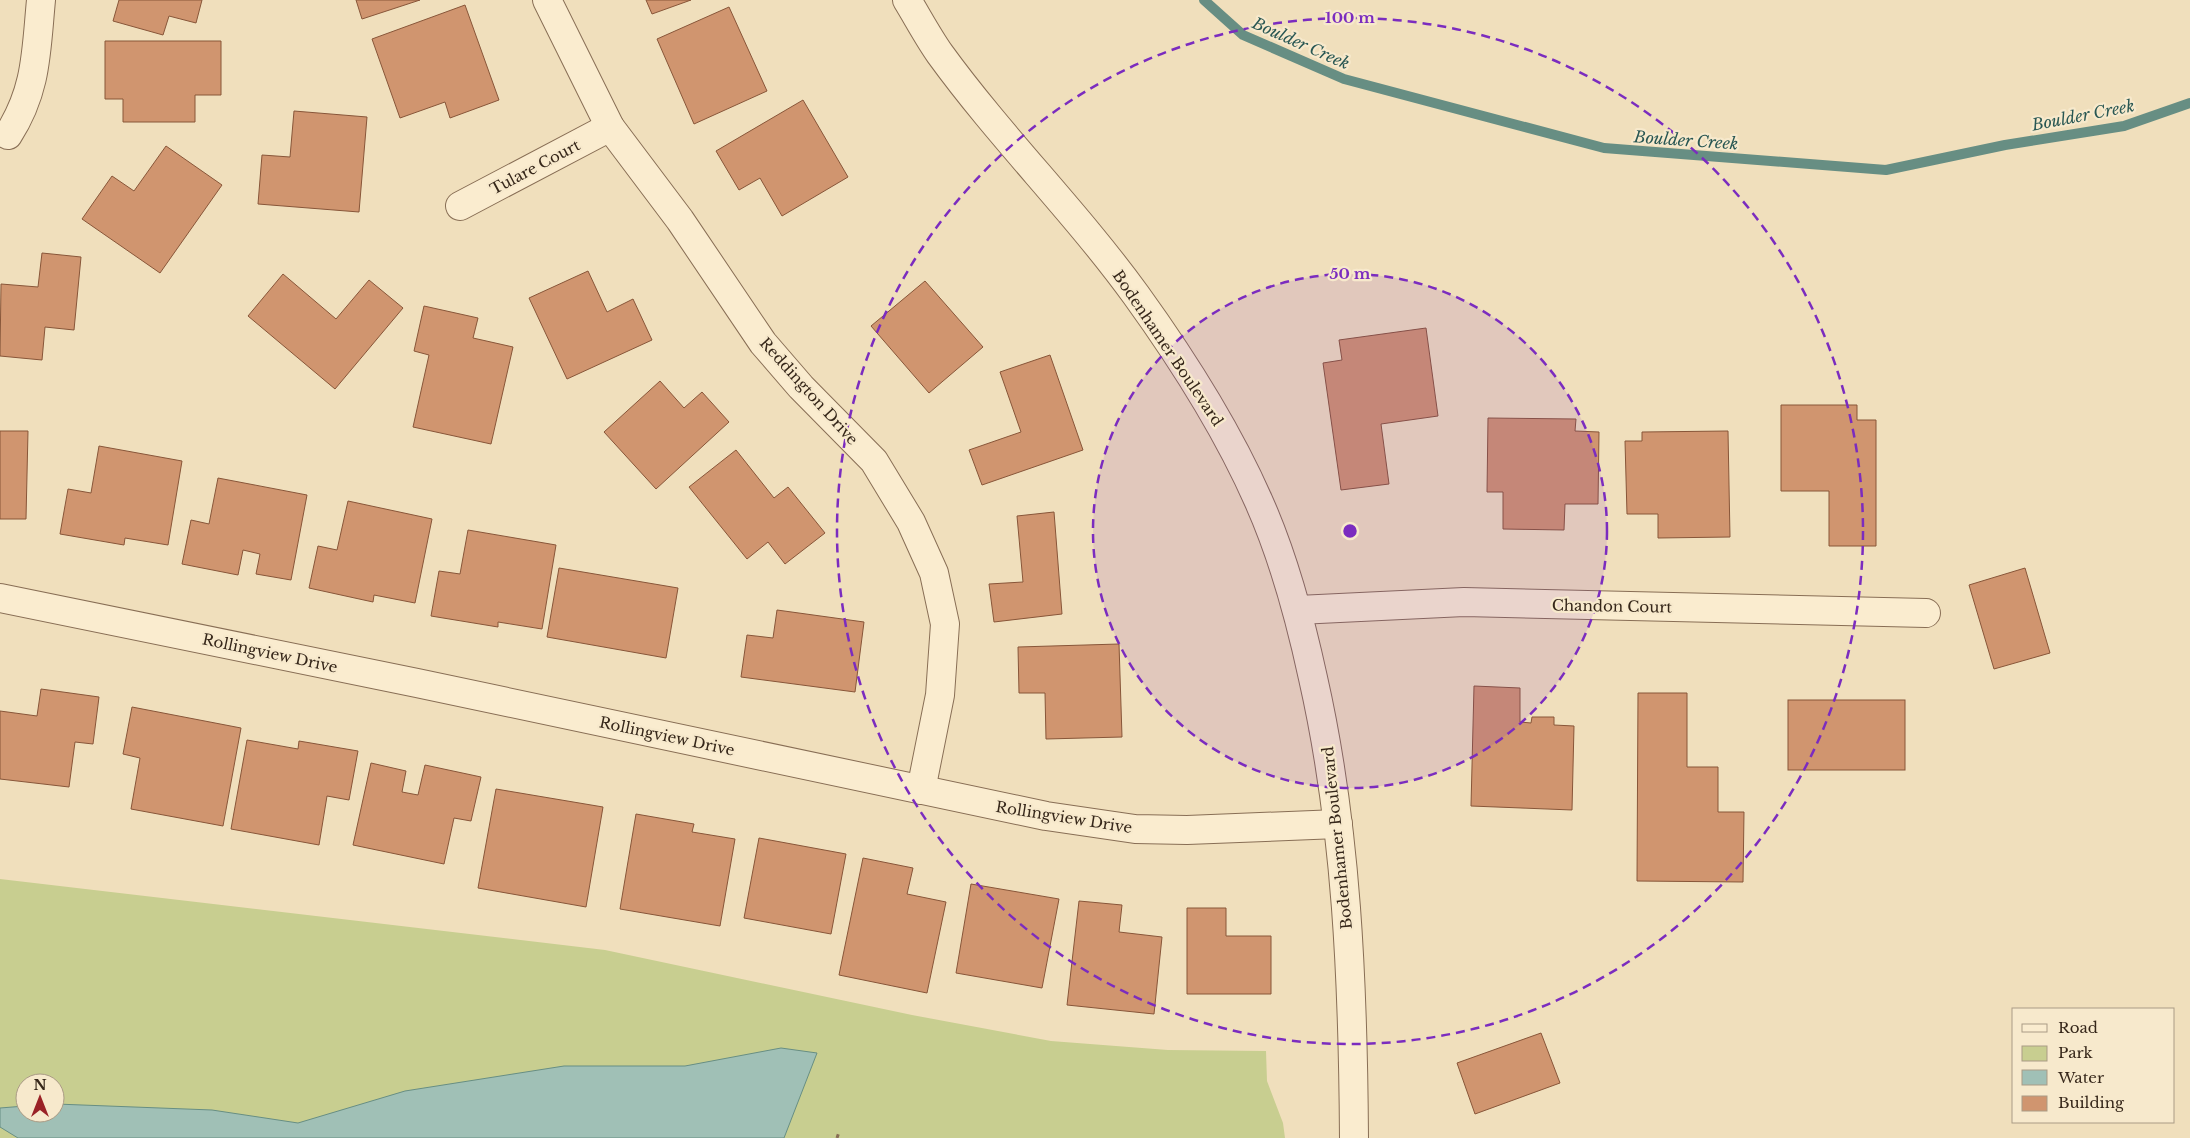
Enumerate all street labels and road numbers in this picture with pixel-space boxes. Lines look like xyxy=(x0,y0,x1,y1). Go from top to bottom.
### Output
street label: Tulare Court xyxy=(487,135,583,199)
street label: Bodenhamer Boulevard xyxy=(1109,266,1227,430)
street label: Reddington Drive xyxy=(756,333,862,449)
street label: Chandon Court xyxy=(1552,595,1673,617)
street label: Rollingview Drive xyxy=(201,629,339,677)
street label: Rollingview Drive xyxy=(598,712,736,760)
street label: Bodenhamer Boulevard xyxy=(1318,746,1356,930)
street label: Rollingview Drive xyxy=(994,797,1134,837)

